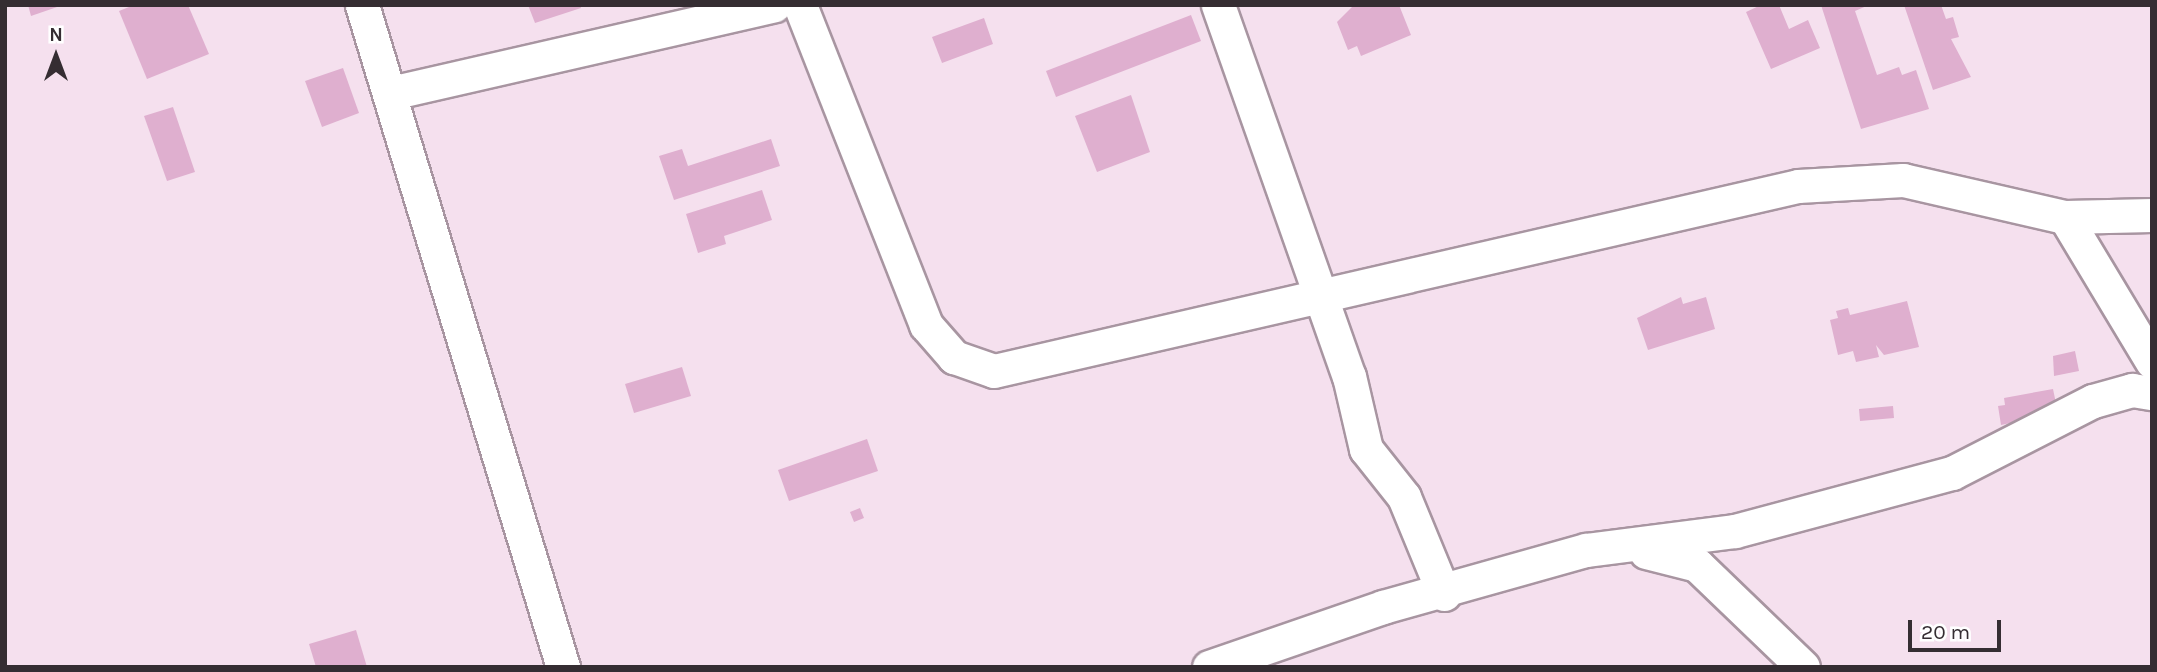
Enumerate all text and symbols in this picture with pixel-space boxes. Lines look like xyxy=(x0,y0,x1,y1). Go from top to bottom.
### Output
north arrow xyxy=(21,21,91,91)
text: N xyxy=(49,24,63,46)
scale bar xyxy=(1912,606,2005,650)
text: 20 m xyxy=(1921,620,1970,644)

